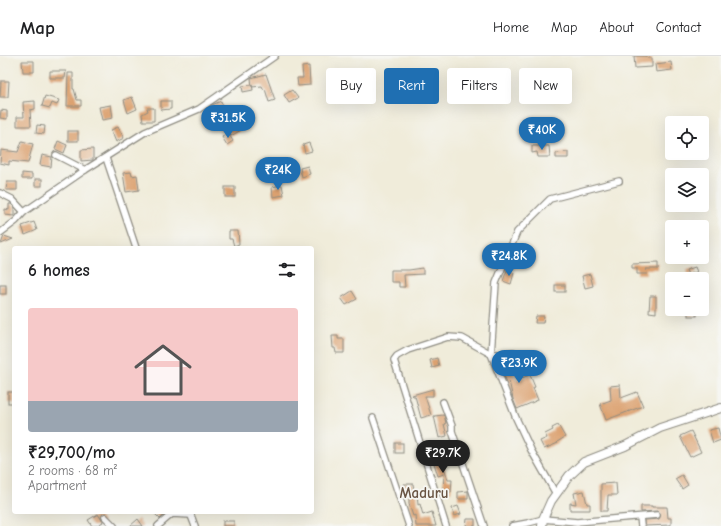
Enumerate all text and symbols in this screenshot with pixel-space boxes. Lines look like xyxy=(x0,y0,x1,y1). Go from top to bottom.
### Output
text: Map xyxy=(20,17,55,39)
text: Home xyxy=(493,19,529,36)
text: Map xyxy=(551,19,577,36)
text: About xyxy=(599,19,634,36)
text: Contact xyxy=(656,19,701,36)
chip: Buy xyxy=(326,68,376,104)
chip: Rent xyxy=(384,68,439,104)
chip: Filters xyxy=(447,68,511,104)
chip: New xyxy=(519,68,572,104)
pin: ₹31.5K xyxy=(195,105,261,139)
text: ₹31.5K xyxy=(210,110,246,125)
map controls xyxy=(665,116,709,316)
button: locate xyxy=(665,116,709,160)
pin: ₹40K xyxy=(518,117,566,151)
text: ₹40K xyxy=(528,122,556,137)
pin: ₹24K xyxy=(254,157,302,191)
text: ₹24K xyxy=(265,162,291,177)
button: layers xyxy=(665,168,709,212)
button: + xyxy=(665,220,709,264)
pin: ₹24.8K xyxy=(476,243,542,277)
text: ₹24.8K xyxy=(491,248,527,263)
icon: filters xyxy=(276,259,298,281)
text: 6 homes xyxy=(28,261,90,280)
button: − xyxy=(665,272,709,316)
icon: home xyxy=(127,334,199,406)
pin: ₹23.9K xyxy=(486,350,552,384)
text: ₹23.9K xyxy=(501,355,537,370)
pin: ₹29.7K xyxy=(410,440,476,474)
text: ₹29,700/mo xyxy=(28,443,115,462)
text: ₹29.7K xyxy=(425,445,461,460)
text: 2 rooms · 68 m² xyxy=(28,463,117,478)
text: Apartment xyxy=(28,478,86,493)
district label: Maduru xyxy=(399,484,449,502)

